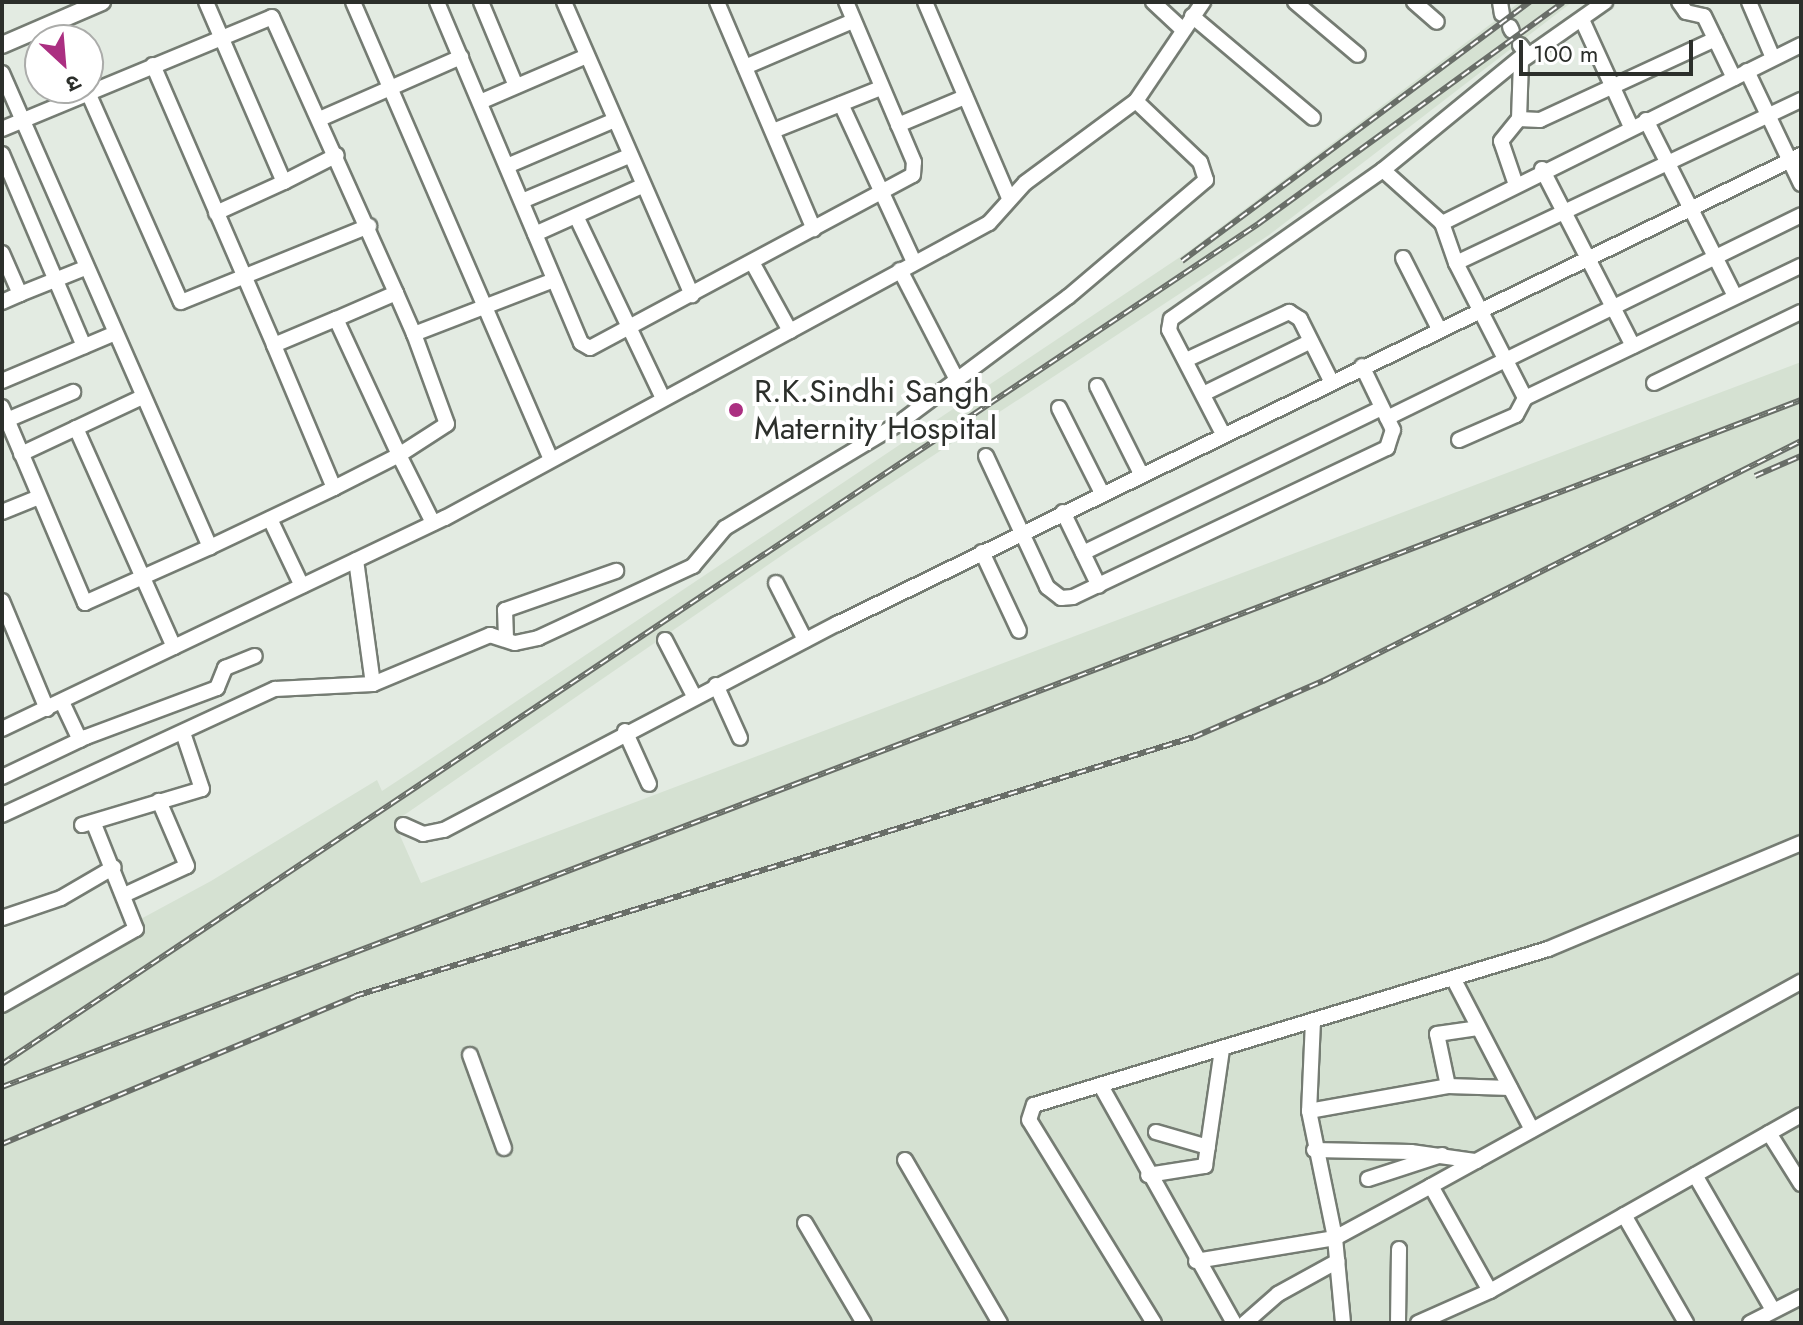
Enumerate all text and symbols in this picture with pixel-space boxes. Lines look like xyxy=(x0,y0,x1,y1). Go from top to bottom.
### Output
north arrow xyxy=(24,24,104,104)
scale bar xyxy=(1523,24,1697,74)
text: 100 m xyxy=(1533,36,1599,71)
text: उ xyxy=(61,67,86,101)
place label: R.K.Sindhi Sangh Maternity Hospital xyxy=(754,373,997,448)
marker: R.K.Sindhi Sangh Maternity Hospital xyxy=(725,399,747,421)

